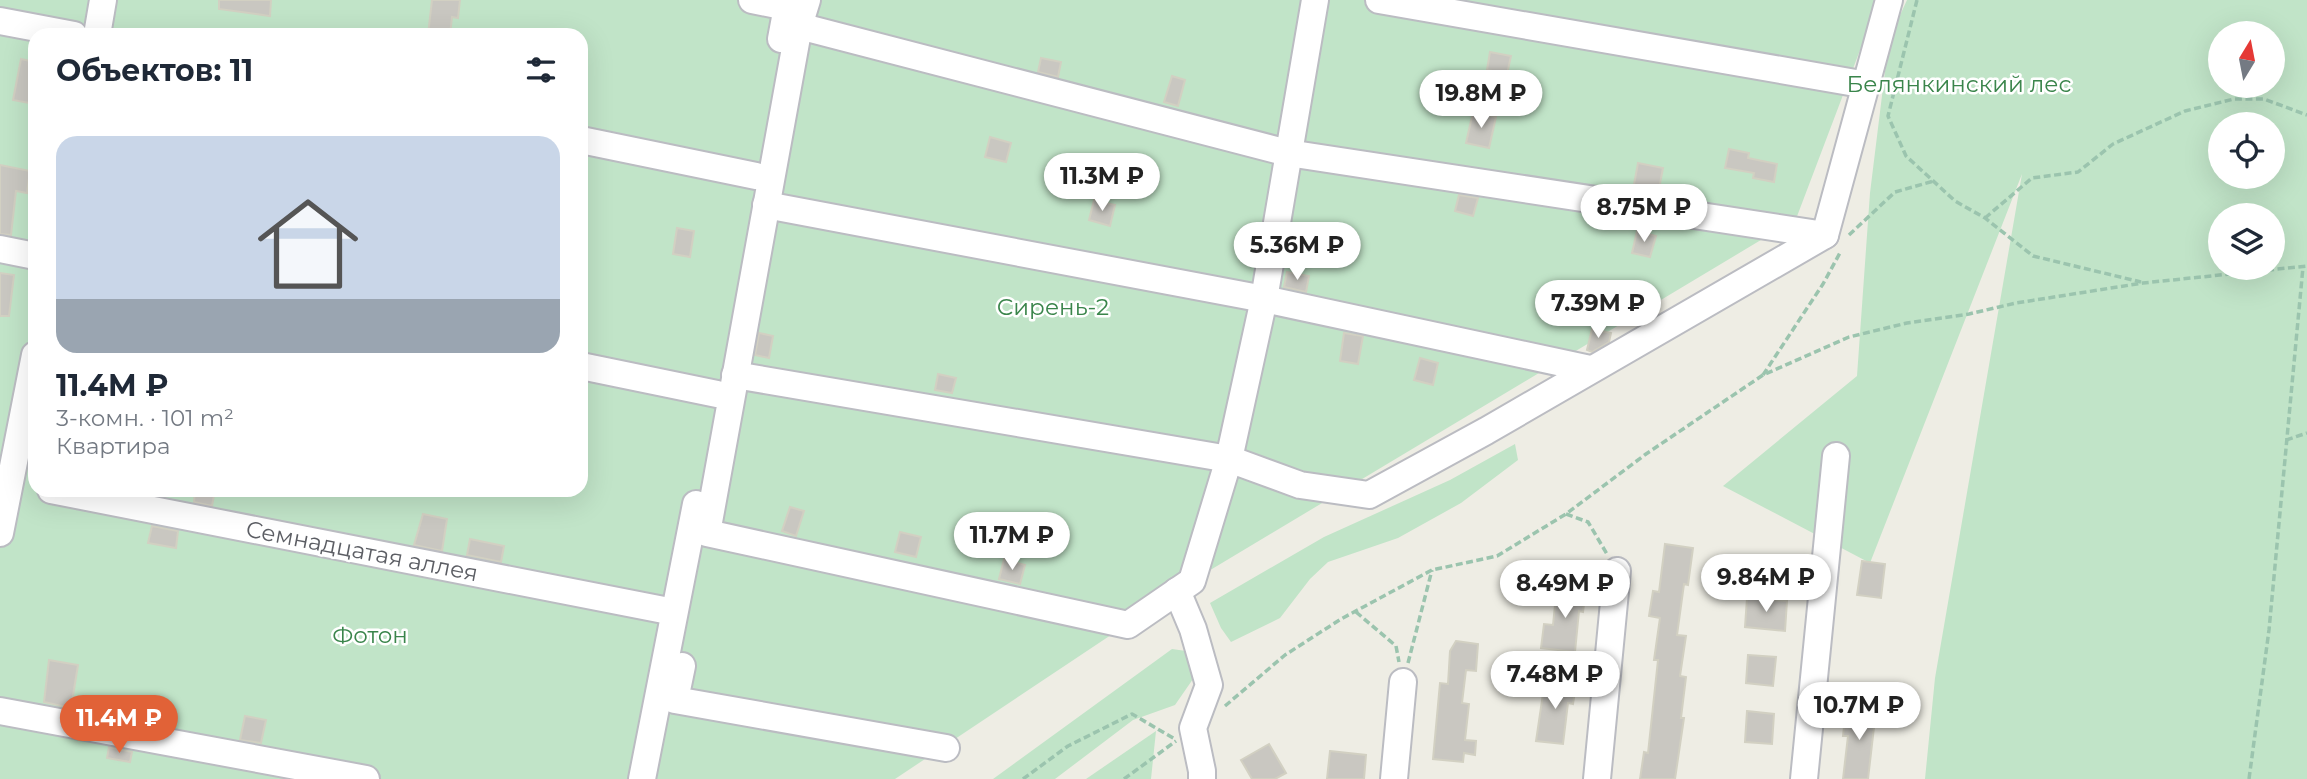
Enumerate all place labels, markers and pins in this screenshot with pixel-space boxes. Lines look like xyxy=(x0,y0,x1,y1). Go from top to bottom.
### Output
pin: 19.8M ₽ xyxy=(1416,71,1546,130)
pin: 11.3M ₽ xyxy=(1037,154,1167,213)
pin: 8.75M ₽ xyxy=(1579,184,1709,244)
pin: 5.36M ₽ xyxy=(1232,222,1362,282)
pin: 7.39M ₽ xyxy=(1533,280,1663,340)
pin: 11.7M ₽ xyxy=(947,512,1077,572)
pin: 9.84M ₽ xyxy=(1701,554,1831,614)
pin: 8.49M ₽ xyxy=(1500,560,1630,620)
pin: 7.48M ₽ xyxy=(1490,652,1620,711)
pin: 10.7M ₽ xyxy=(1794,682,1924,742)
pin: 11.4M ₽ xyxy=(54,696,184,755)

